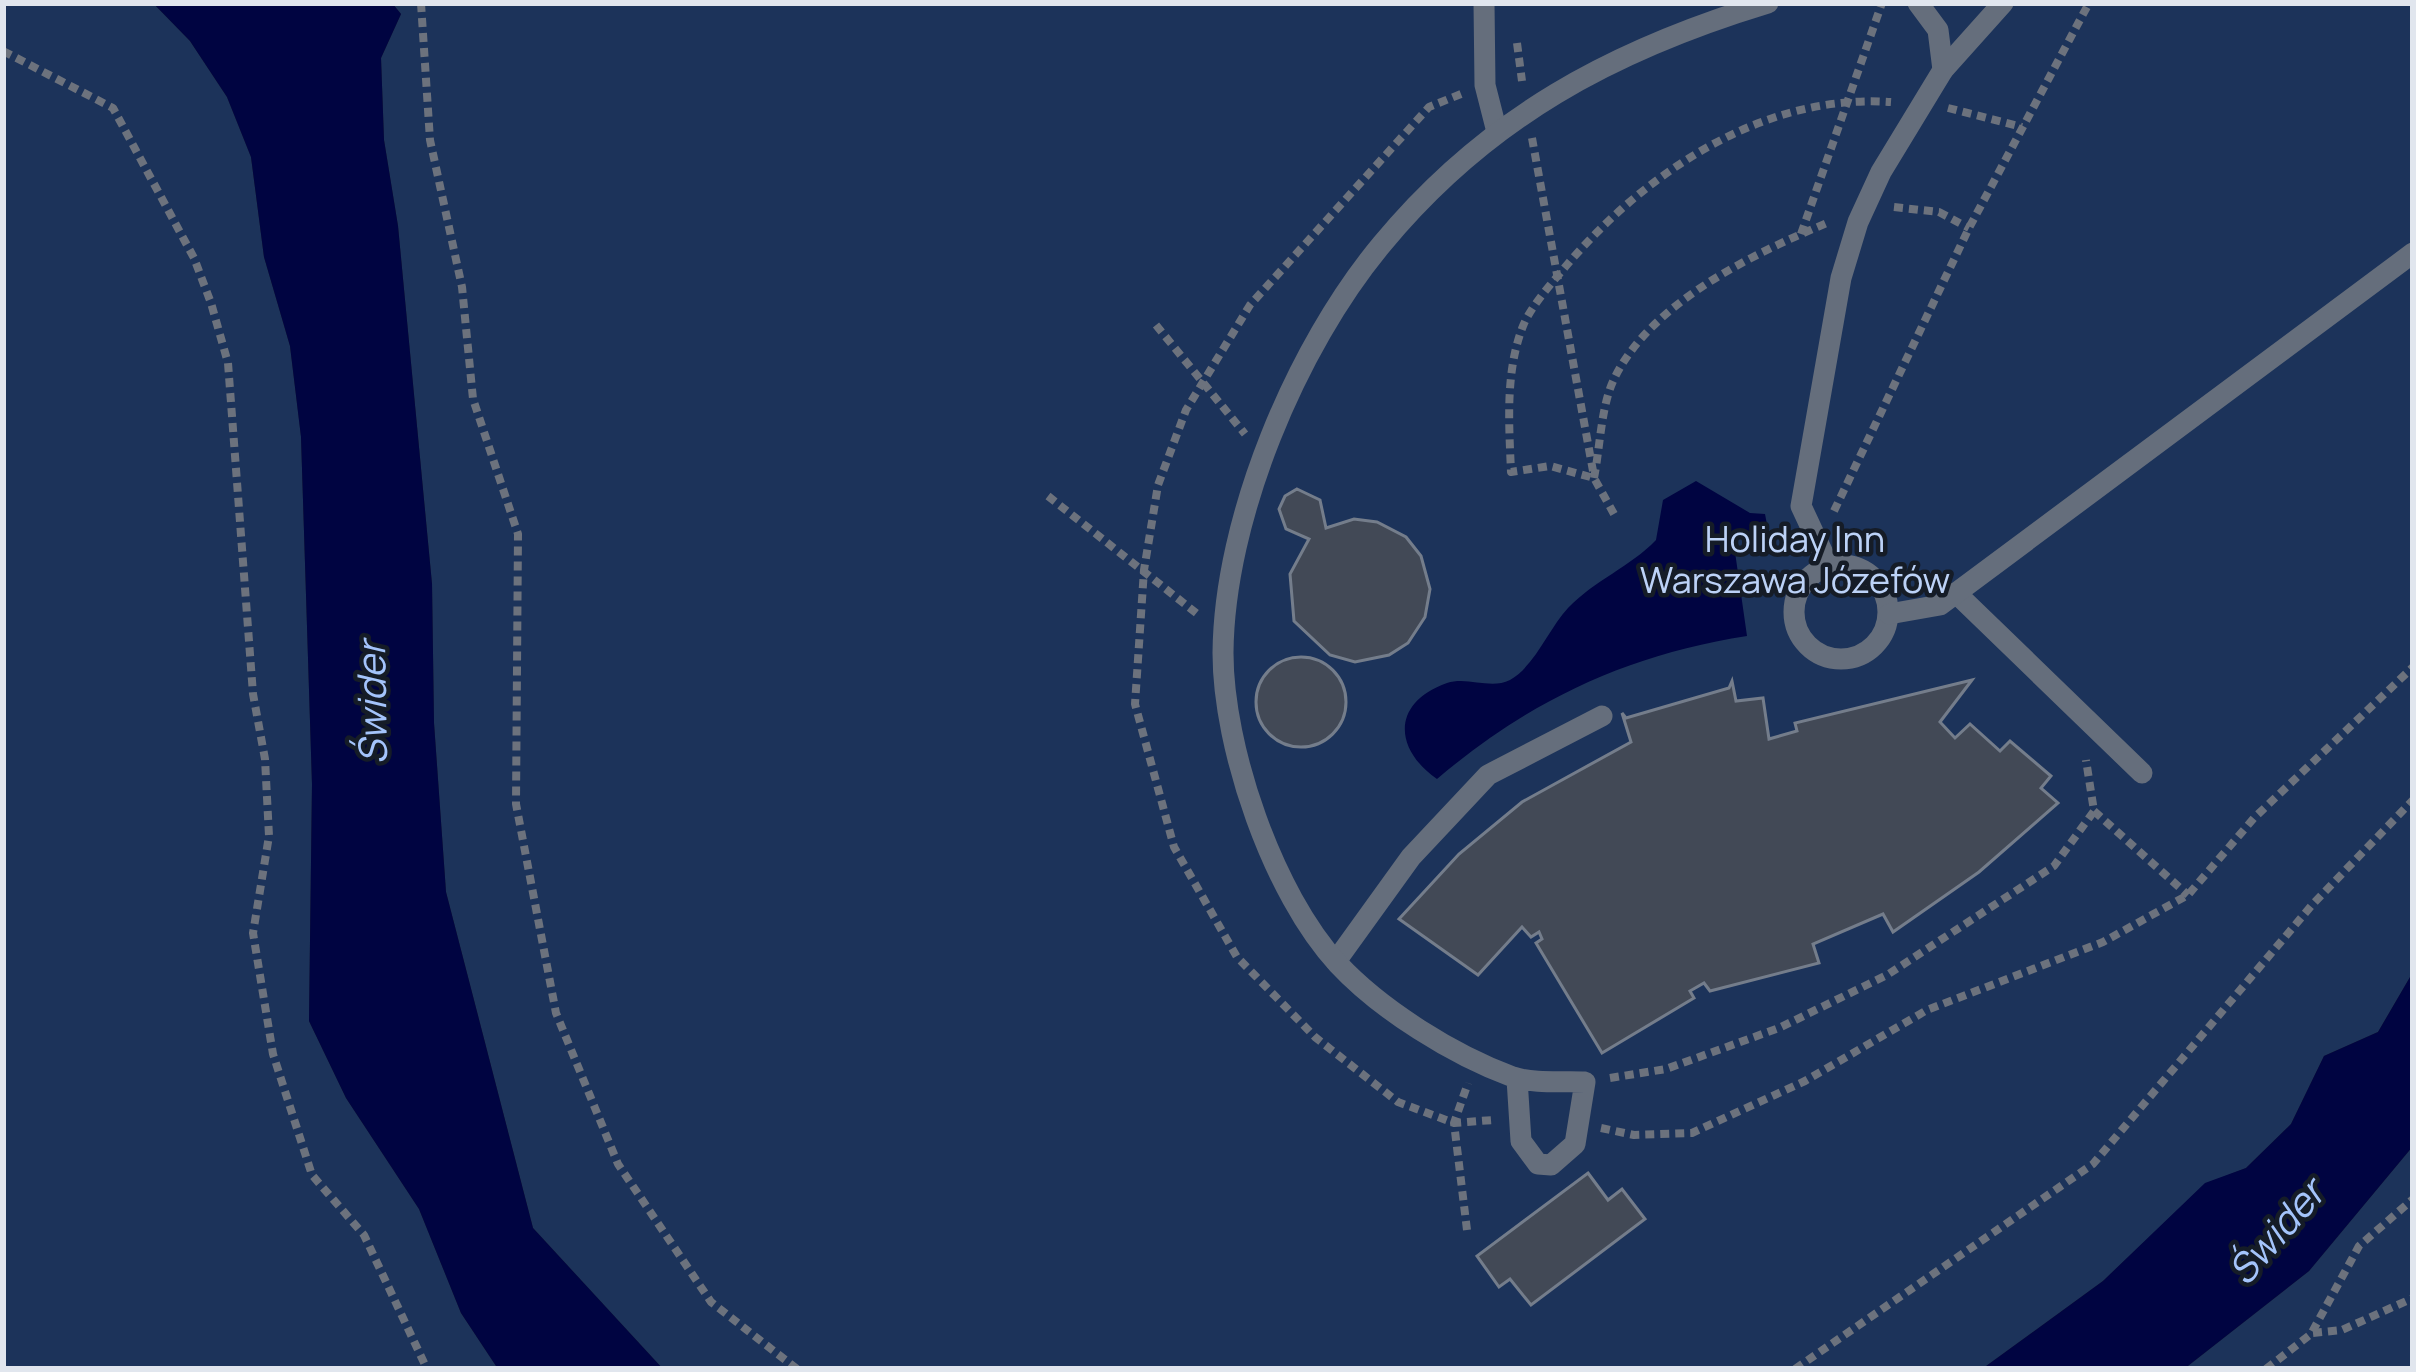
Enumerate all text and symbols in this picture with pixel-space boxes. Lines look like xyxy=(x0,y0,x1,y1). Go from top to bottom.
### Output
park label: Holiday Inn Warszawa Józefów xyxy=(1640,514,1950,604)
water label: Świder xyxy=(343,636,399,765)
water label: Świder xyxy=(2215,1163,2339,1295)

